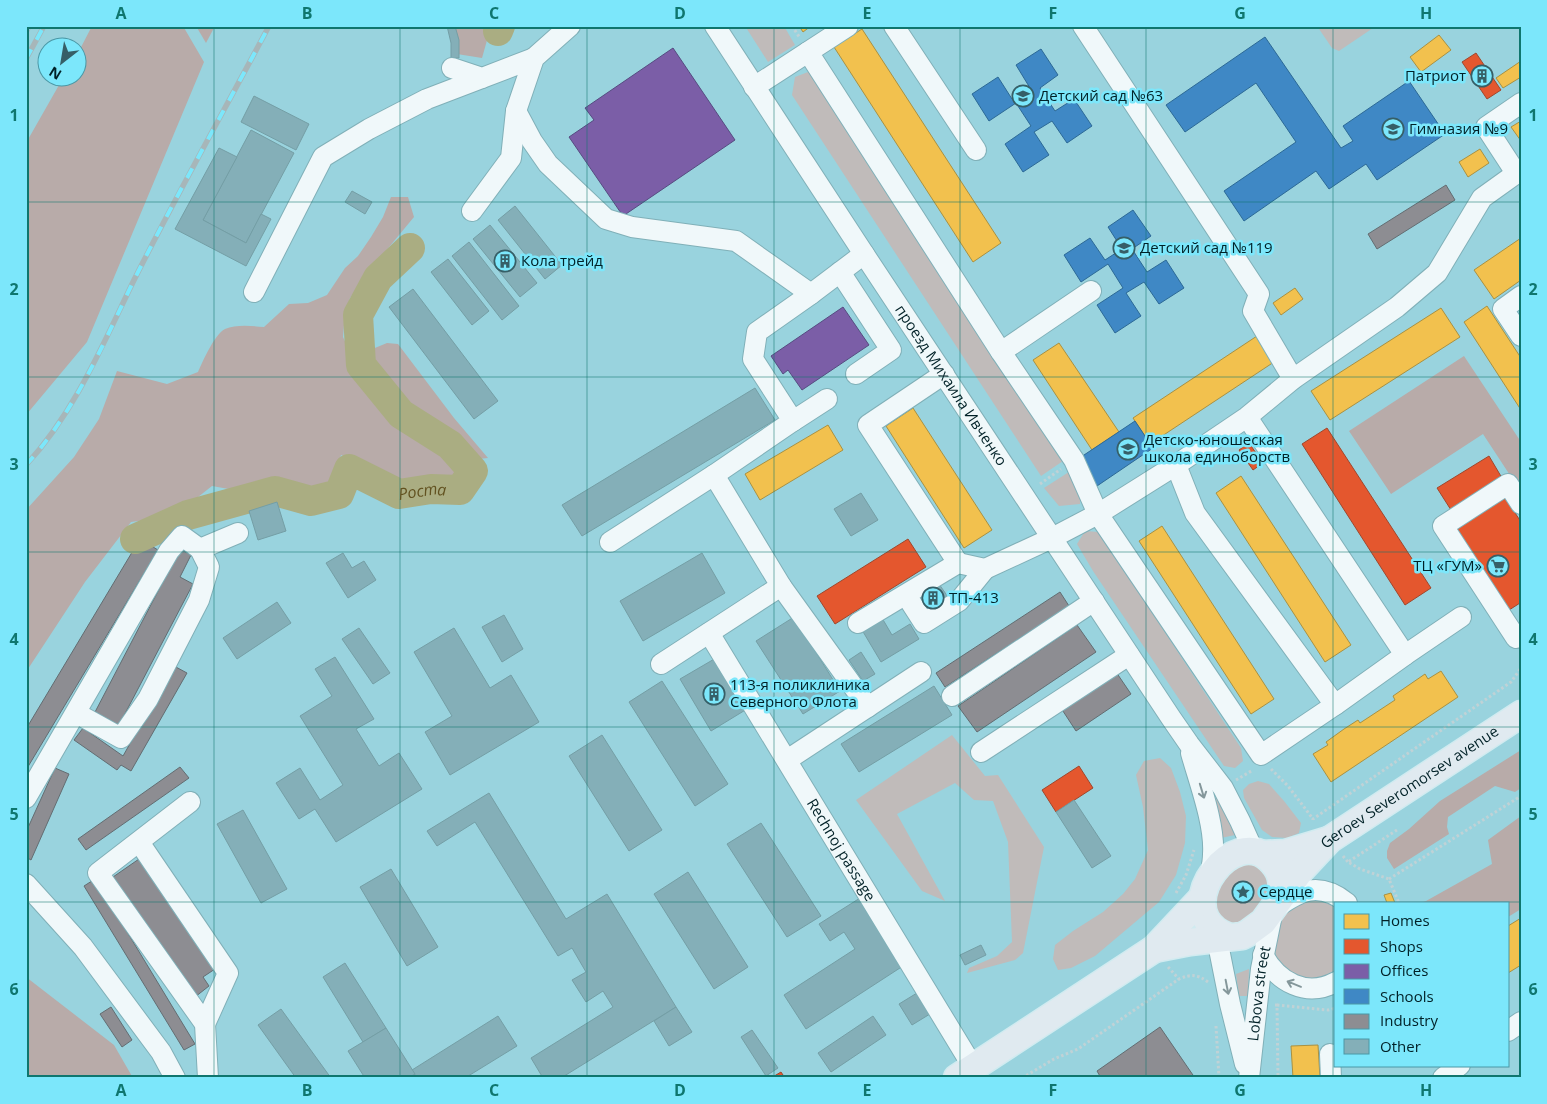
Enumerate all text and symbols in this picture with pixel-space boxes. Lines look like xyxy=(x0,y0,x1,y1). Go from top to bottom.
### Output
text: A xyxy=(115,2,127,24)
text: B xyxy=(302,2,312,24)
text: C xyxy=(489,2,499,24)
text: D xyxy=(674,2,686,24)
text: E xyxy=(863,2,872,24)
text: F xyxy=(1049,2,1057,24)
text: G xyxy=(1234,2,1246,24)
text: H xyxy=(1420,2,1432,24)
north arrow xyxy=(38,38,88,88)
text: N xyxy=(45,62,65,85)
building icon: Патриот xyxy=(1470,64,1494,88)
place label: Патриот xyxy=(1405,65,1466,85)
school or university icon: Детский сад №63 xyxy=(1011,84,1035,108)
place label: Детский сад №63 xyxy=(1039,85,1163,105)
text: 1 xyxy=(9,104,19,126)
text: 1 xyxy=(1528,104,1538,126)
school or university icon: Гимназия №9 xyxy=(1381,117,1405,141)
place label: Гимназия №9 xyxy=(1409,118,1508,138)
school or university icon: Детский сад №119 xyxy=(1112,236,1136,260)
place label: Детский сад №119 xyxy=(1140,237,1273,257)
building icon: Кола трейд xyxy=(493,249,517,273)
place label: Кола трейд xyxy=(521,250,603,270)
text: 2 xyxy=(9,278,19,300)
text: 2 xyxy=(1528,278,1538,300)
street label: проезд Михаила Ивченко xyxy=(891,300,1012,469)
place label: Детско-юношеская школа единоборств xyxy=(1144,429,1290,466)
school or university icon: Детско-юношеская школа единоборств xyxy=(1116,437,1140,461)
text: 3 xyxy=(9,453,19,475)
text: 3 xyxy=(1528,453,1538,475)
water label: Роста xyxy=(397,477,447,505)
supermarket icon: ТЦ «ГУМ» xyxy=(1486,554,1510,578)
place label: ТЦ «ГУМ» xyxy=(1413,555,1482,575)
building icon: ТП-413 xyxy=(921,586,945,610)
place label: ТП-413 xyxy=(949,587,999,607)
text: 4 xyxy=(9,628,19,650)
text: 4 xyxy=(1528,628,1538,650)
place label: 113-я поликлиника Северного Флота xyxy=(730,674,870,711)
building icon: 113-я поликлиника Северного Флота xyxy=(702,682,726,706)
street label: Geroev Severomorsev avenue xyxy=(1315,721,1502,852)
one-way arrow xyxy=(1197,783,1207,799)
street label: Rechnoj passage xyxy=(803,794,881,905)
text: 5 xyxy=(9,803,19,825)
text: 5 xyxy=(1528,803,1538,825)
place icon: Сердце xyxy=(1231,880,1255,904)
place label: Сердце xyxy=(1259,881,1312,901)
legend xyxy=(1334,902,1510,1066)
text: Homes xyxy=(1380,910,1430,930)
text: Shops xyxy=(1380,936,1423,956)
street label: Lobova street xyxy=(1242,944,1274,1042)
text: Offices xyxy=(1380,960,1428,980)
text: 6 xyxy=(9,978,19,1000)
one-way arrow xyxy=(1222,978,1232,994)
text: 6 xyxy=(1528,978,1538,1000)
one-way arrow xyxy=(1287,979,1302,988)
text: Schools xyxy=(1380,986,1434,1006)
text: Industry xyxy=(1380,1010,1438,1030)
text: Other xyxy=(1380,1036,1421,1056)
text: A xyxy=(115,1079,127,1101)
text: B xyxy=(302,1079,312,1101)
text: C xyxy=(489,1079,499,1101)
text: D xyxy=(674,1079,686,1101)
text: E xyxy=(863,1079,872,1101)
text: F xyxy=(1049,1079,1057,1101)
text: G xyxy=(1234,1079,1246,1101)
text: H xyxy=(1420,1079,1432,1101)

